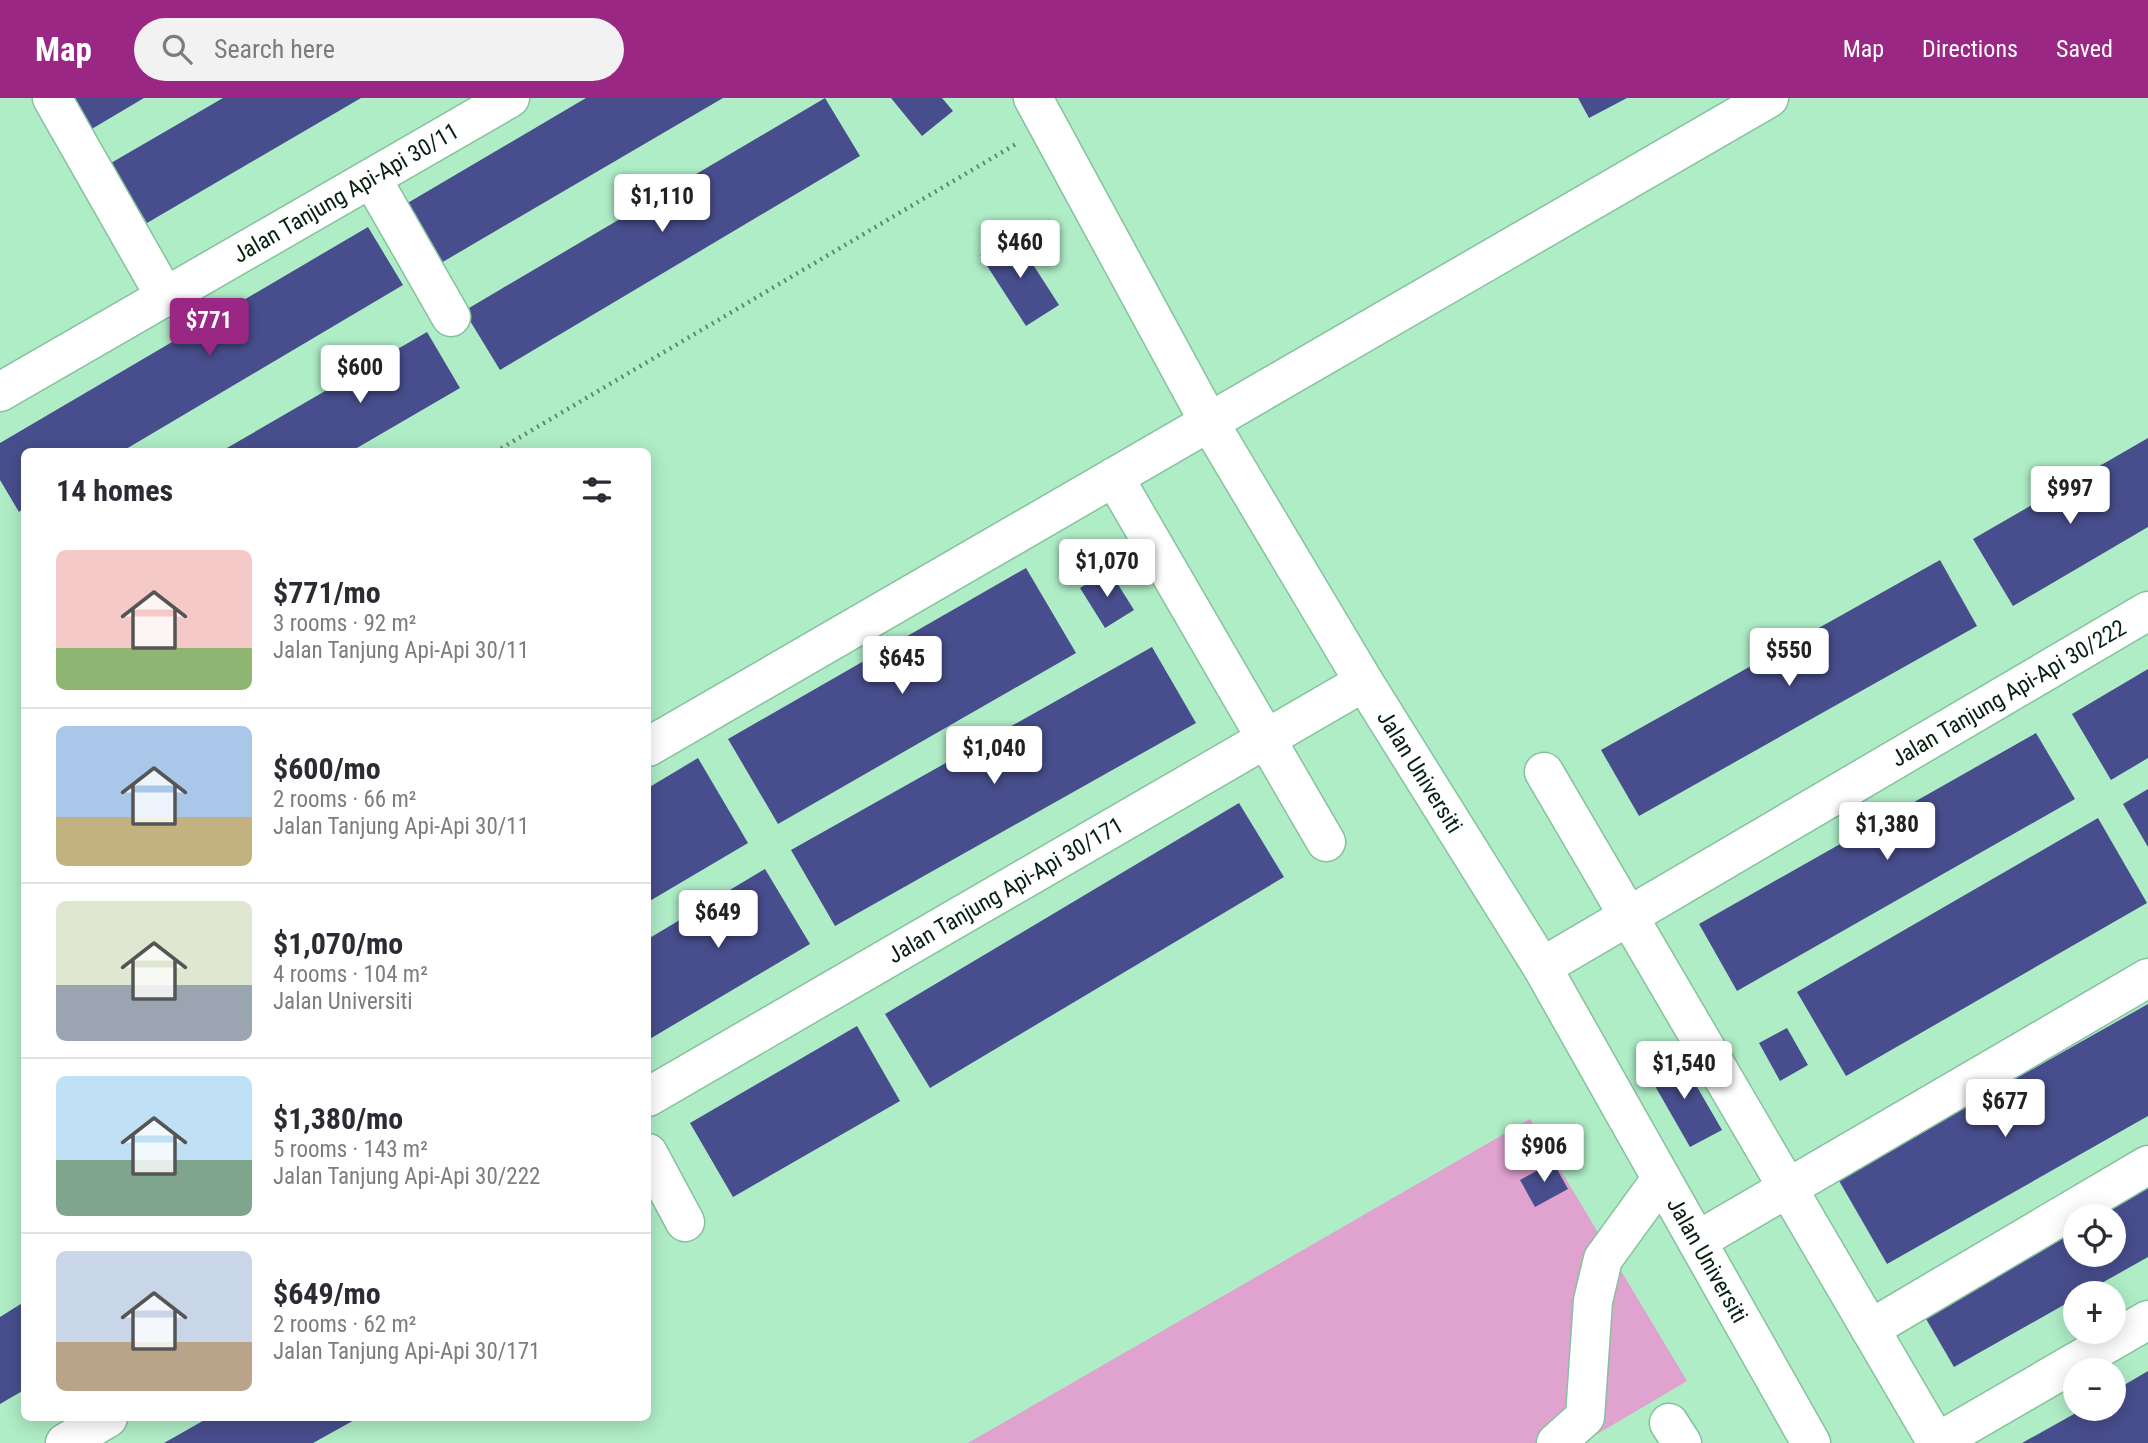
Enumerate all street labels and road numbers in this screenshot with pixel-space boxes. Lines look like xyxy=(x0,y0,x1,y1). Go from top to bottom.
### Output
street label: Jalan Tanjung Api-Api 30/11 xyxy=(228,118,464,269)
street label: Jalan Tanjung Api-Api 30/222 xyxy=(1887,614,2131,773)
street label: Jalan Universiti xyxy=(1371,705,1468,838)
street label: Jalan Tanjung Api-Api 30/171 xyxy=(883,812,1128,969)
street label: Jalan Universiti xyxy=(1661,1193,1753,1328)

